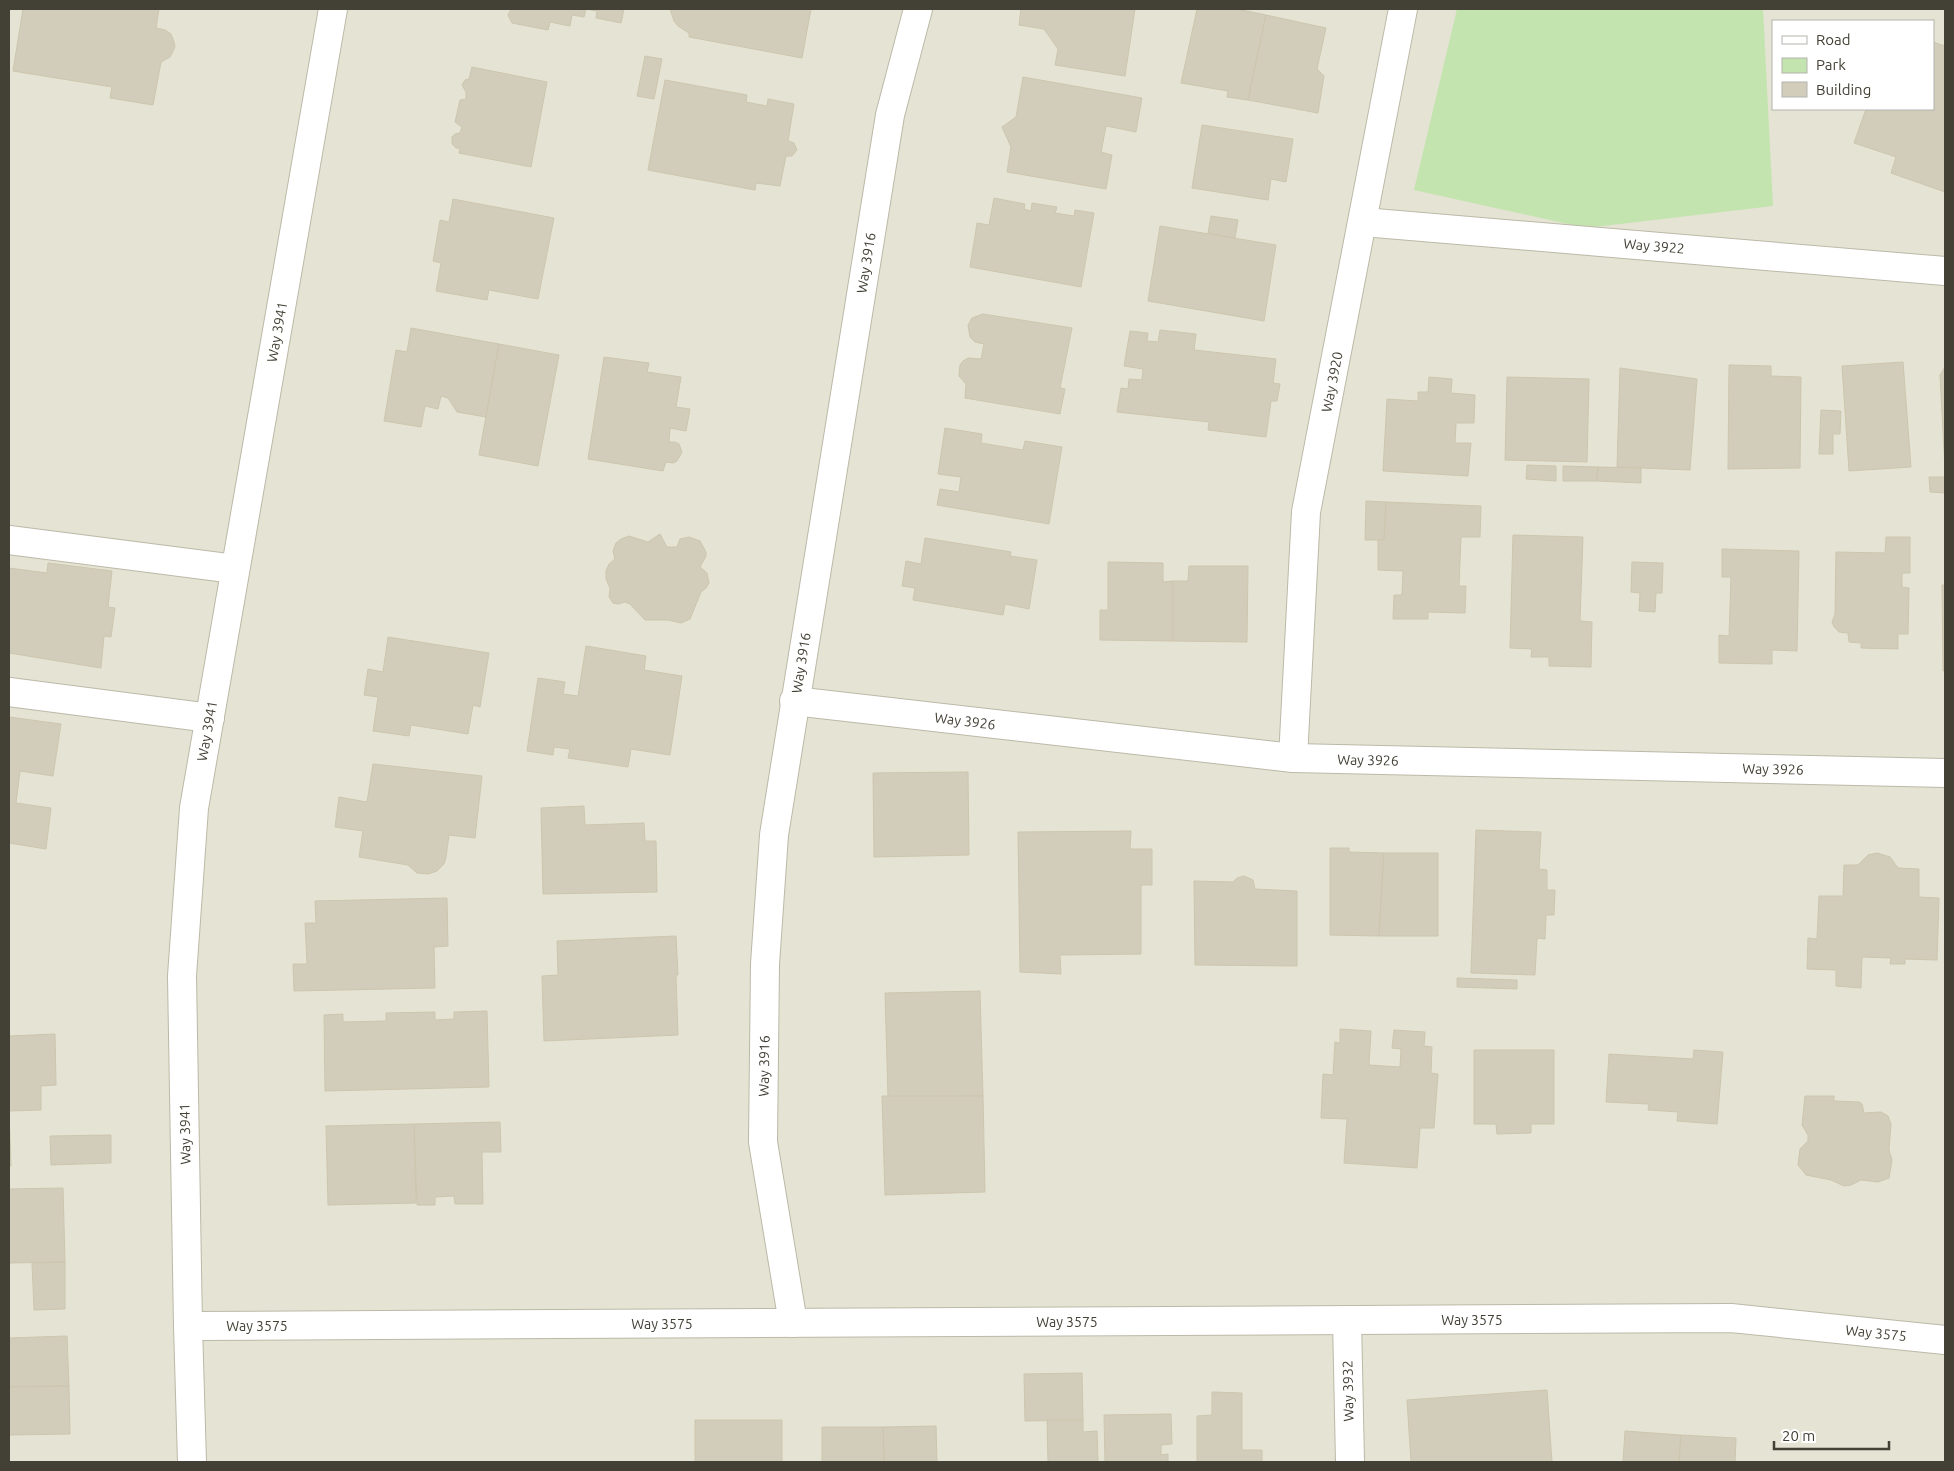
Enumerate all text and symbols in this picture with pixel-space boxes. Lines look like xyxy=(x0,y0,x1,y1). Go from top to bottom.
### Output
legend xyxy=(1772,20,1934,110)
text: Road xyxy=(1816,31,1851,48)
text: Park xyxy=(1816,56,1846,73)
text: Building xyxy=(1816,81,1871,98)
street label: Way 3916 xyxy=(853,231,879,295)
street label: Way 3922 xyxy=(1623,235,1685,257)
street label: Way 3941 xyxy=(264,300,290,364)
street label: Way 3920 xyxy=(1318,350,1346,414)
street label: Way 3916 xyxy=(788,631,814,695)
street label: Way 3941 xyxy=(194,699,220,763)
street label: Way 3926 xyxy=(934,709,997,733)
street label: Way 3926 xyxy=(1337,751,1399,769)
street label: Way 3926 xyxy=(1742,760,1804,778)
street label: Way 3916 xyxy=(755,1035,773,1097)
street label: Way 3941 xyxy=(176,1103,194,1165)
street label: Way 3575 xyxy=(1441,1312,1503,1328)
street label: Way 3575 xyxy=(1036,1314,1098,1330)
street label: Way 3575 xyxy=(631,1316,693,1332)
street label: Way 3575 xyxy=(226,1318,288,1334)
street label: Way 3575 xyxy=(1845,1322,1907,1344)
street label: Way 3932 xyxy=(1339,1360,1357,1422)
scale bar xyxy=(1774,1418,1889,1450)
text: 20 m xyxy=(1782,1427,1815,1444)

